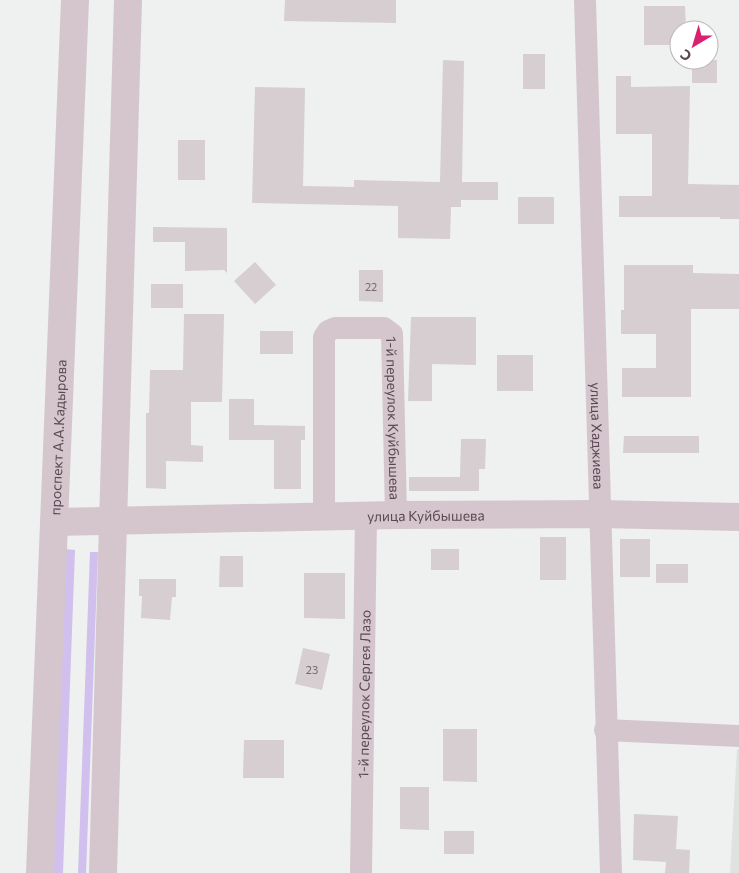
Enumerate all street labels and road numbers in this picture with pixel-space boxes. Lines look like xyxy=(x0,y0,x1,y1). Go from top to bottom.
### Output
street label: 1-й переулок Куйбышева xyxy=(384,336,404,500)
street label: проспект А.А.Кадырова xyxy=(46,359,69,516)
street label: улица Хаджиева xyxy=(588,382,608,490)
street label: улица Куйбышева xyxy=(367,506,485,524)
street label: 1-й переулок Сергея Лазо xyxy=(354,610,373,778)

